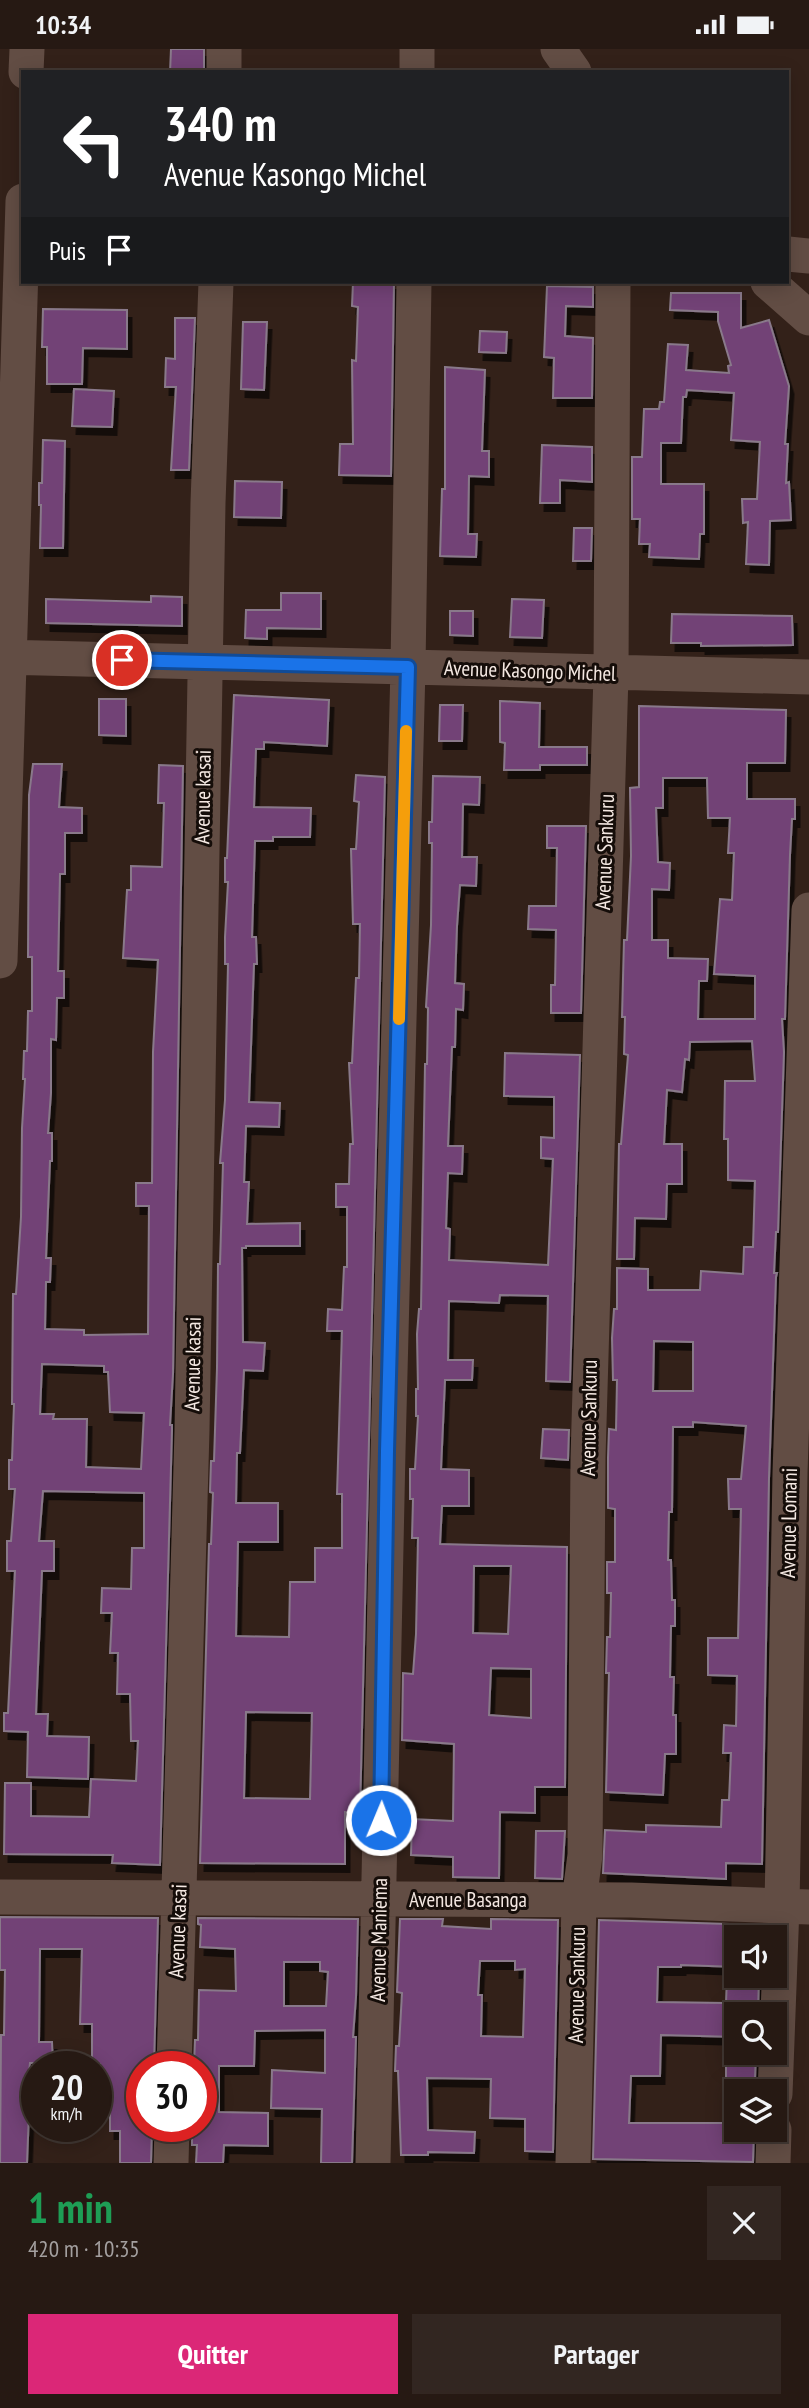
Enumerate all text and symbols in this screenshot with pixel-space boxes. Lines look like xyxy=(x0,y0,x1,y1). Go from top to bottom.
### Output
text: 10:34 xyxy=(35,8,91,41)
text: 340 m xyxy=(164,91,277,155)
icon: left xyxy=(49,98,140,189)
text: Avenue Kasongo Michel xyxy=(164,153,426,195)
icon: arrive xyxy=(100,231,138,269)
text: Puis xyxy=(49,234,86,267)
pin xyxy=(92,630,152,690)
icon: arrive xyxy=(103,641,141,679)
street label: Avenue Kasongo Michel xyxy=(444,654,617,687)
street label: Avenue kasai xyxy=(188,750,217,844)
street label: Avenue Sankuru xyxy=(589,793,620,911)
street label: Avenue kasai xyxy=(178,1317,207,1411)
street label: Avenue Sankuru xyxy=(574,1360,603,1476)
street label: Avenue Lomani xyxy=(774,1468,803,1578)
position arrow xyxy=(344,1783,418,1857)
street label: Avenue Maniema xyxy=(364,1878,393,2002)
street label: Avenue kasai xyxy=(162,1883,193,1979)
street label: Avenue Basanga xyxy=(409,1886,527,1913)
map controls xyxy=(724,1925,787,2142)
button: sound xyxy=(724,1925,787,1988)
street label: Avenue Sankuru xyxy=(562,1927,591,2043)
button: search xyxy=(724,2002,787,2065)
speed limit sign: 30 xyxy=(126,2051,217,2142)
text: 20 xyxy=(50,2064,83,2110)
button: layers xyxy=(724,2079,787,2142)
text: km/h xyxy=(51,2102,82,2125)
text: 1 min xyxy=(28,2180,113,2235)
button: close xyxy=(707,2186,781,2260)
text: 420 m · 10:35 xyxy=(28,2234,140,2263)
button: Quitter xyxy=(28,2314,398,2394)
button: Partager xyxy=(412,2314,781,2394)

